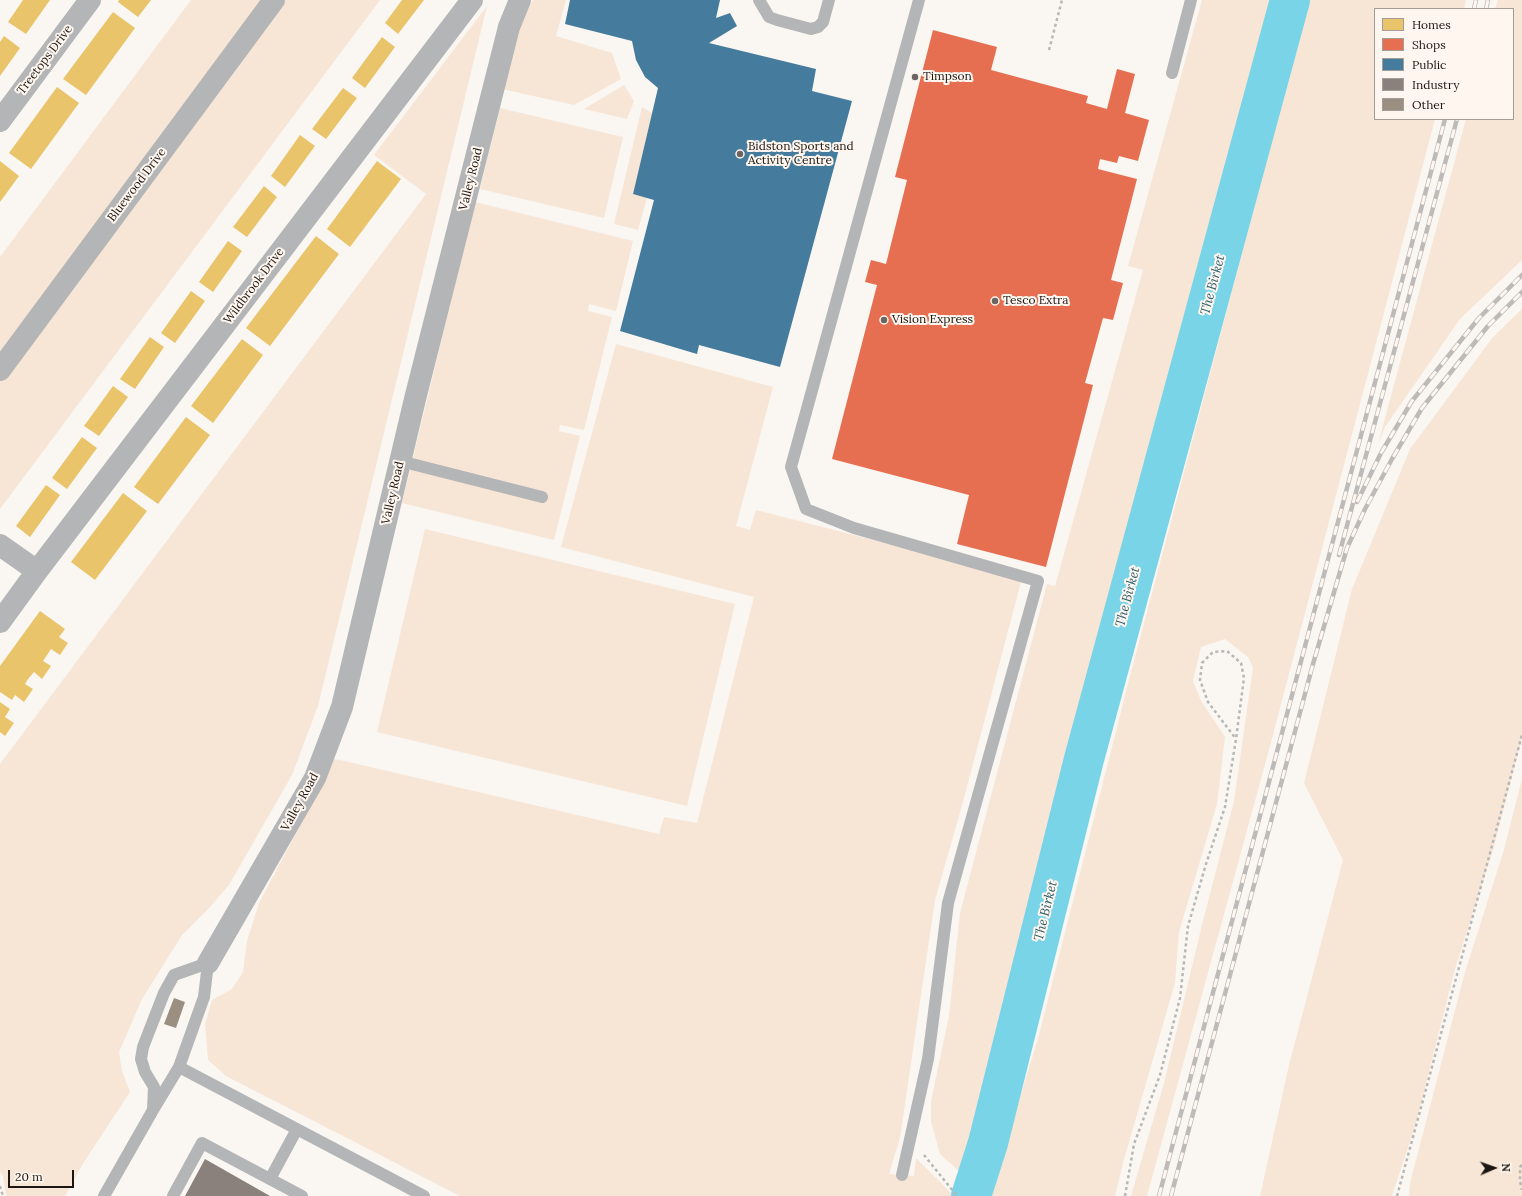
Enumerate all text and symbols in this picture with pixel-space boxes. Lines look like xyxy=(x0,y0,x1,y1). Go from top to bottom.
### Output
legend xyxy=(1374,8,1514,120)
text: Homes xyxy=(1412,17,1451,32)
street label: Treetops Drive xyxy=(14,23,76,97)
text: Shops xyxy=(1412,37,1446,52)
text: Public xyxy=(1412,57,1446,72)
place label: Timpson xyxy=(923,70,972,84)
marker: Timpson xyxy=(910,72,920,82)
text: Industry xyxy=(1412,77,1459,92)
text: Other xyxy=(1412,97,1445,112)
place label: Bidston Sports and Activity Centre xyxy=(748,140,854,168)
street label: Bluewood Drive xyxy=(105,145,169,225)
street label: Valley Road xyxy=(456,146,486,212)
marker: Bidston Sports and Activity Centre xyxy=(735,149,745,159)
street label: Wildbrook Drive xyxy=(221,245,287,327)
water label: The Birket xyxy=(1198,253,1228,317)
place label: Tesco Extra xyxy=(1003,294,1068,308)
marker: Tesco Extra xyxy=(990,296,1000,306)
place label: Vision Express xyxy=(892,313,973,327)
marker: Vision Express xyxy=(879,315,889,325)
street label: Valley Road xyxy=(379,460,407,526)
water label: The Birket xyxy=(1113,565,1143,629)
street label: Valley Road xyxy=(278,771,322,833)
water label: The Birket xyxy=(1031,879,1061,943)
north arrow xyxy=(1474,1148,1514,1188)
scale bar xyxy=(10,1162,76,1188)
text: N xyxy=(1499,1163,1513,1172)
text: 20 m xyxy=(15,1169,43,1184)

